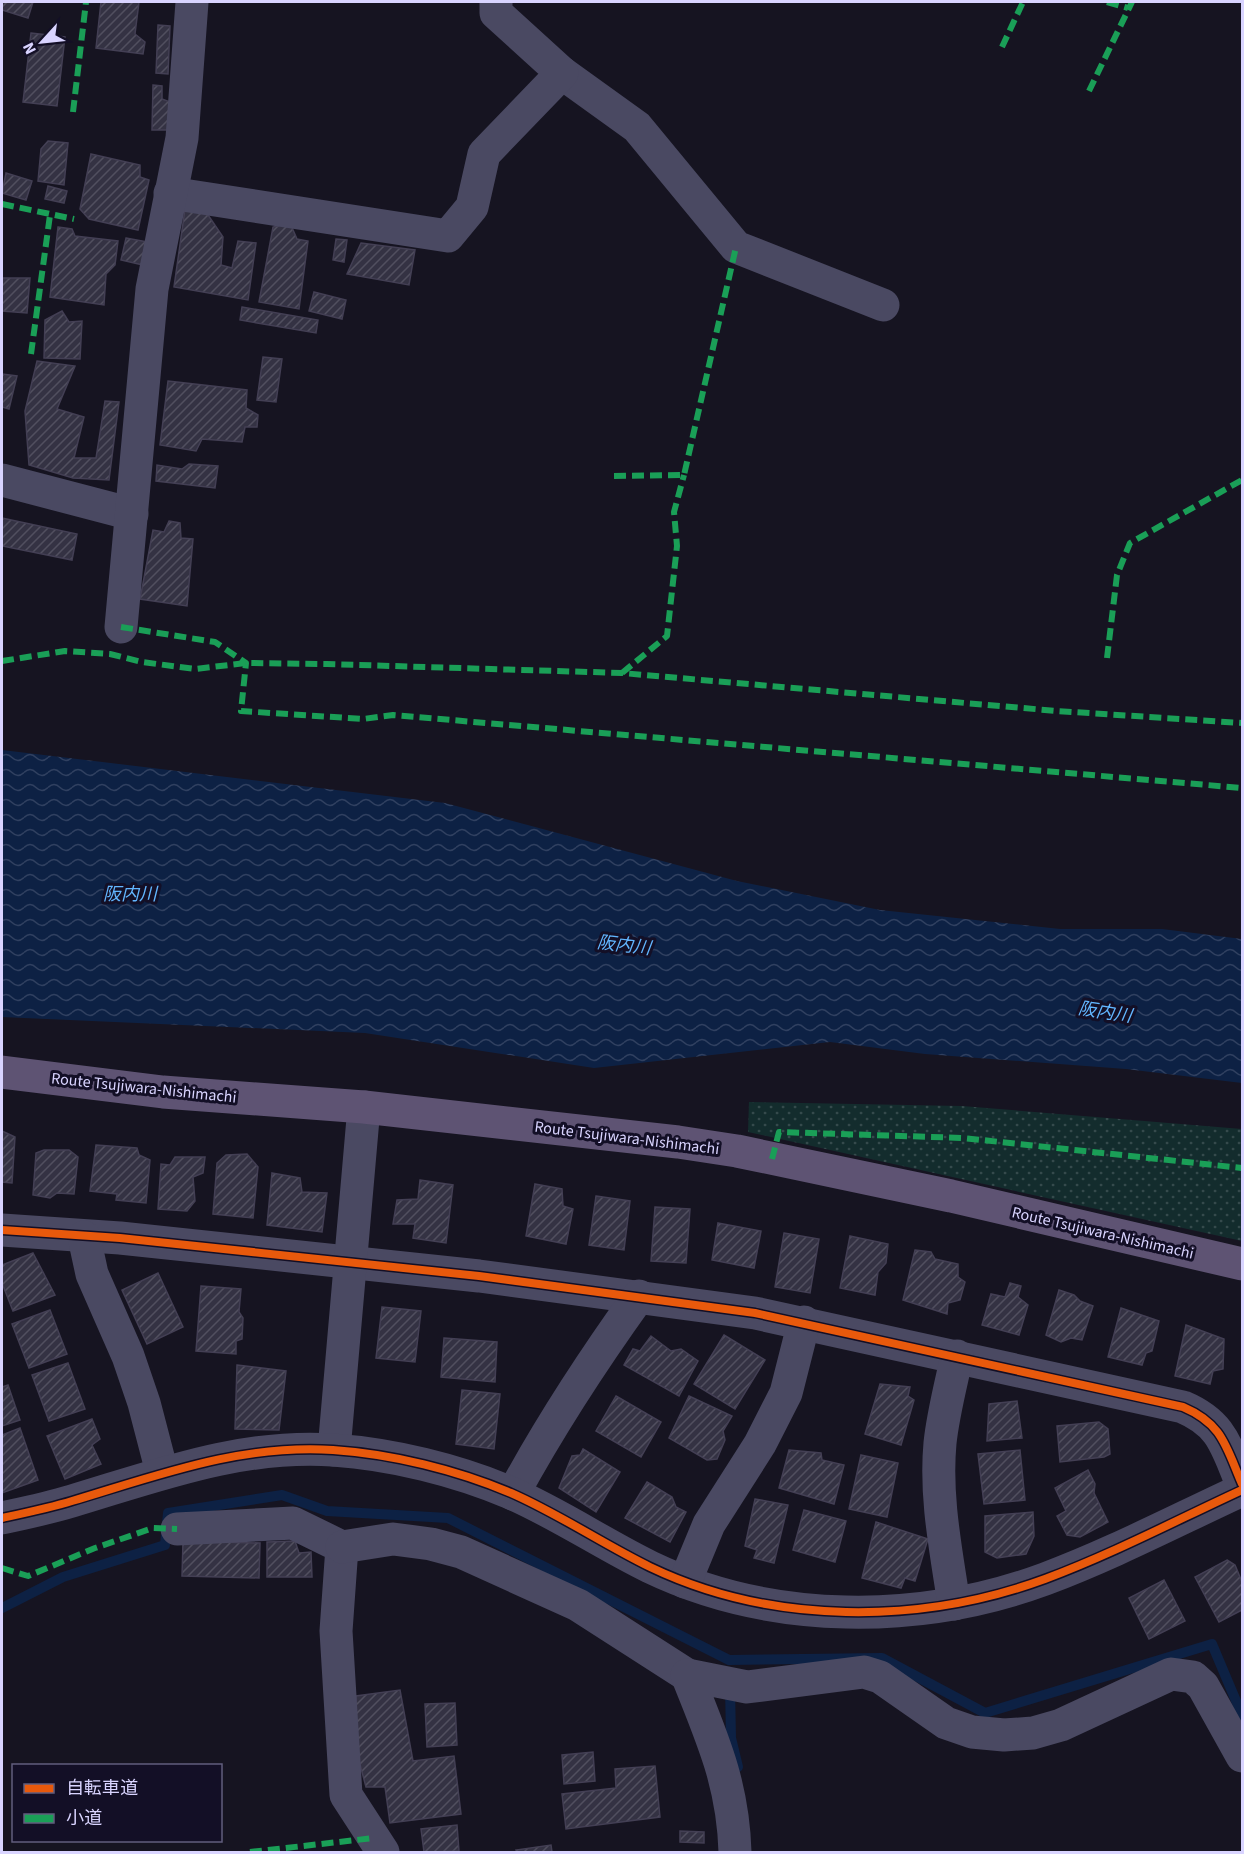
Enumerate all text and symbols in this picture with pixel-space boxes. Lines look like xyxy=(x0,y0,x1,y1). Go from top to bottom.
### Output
north arrow xyxy=(12,12,72,72)
text: N xyxy=(17,39,42,58)
water label: 阪内川 xyxy=(103,882,159,907)
water label: 阪内川 xyxy=(596,930,654,961)
water label: 阪内川 xyxy=(1076,996,1136,1029)
street label: Route Tsujiwara-Nishimachi xyxy=(50,1067,238,1109)
street label: Route Tsujiwara-Nishimachi xyxy=(533,1116,721,1160)
street label: Route Tsujiwara-Nishimachi xyxy=(1010,1201,1196,1265)
legend xyxy=(12,1764,222,1842)
text: 自転車道 xyxy=(66,1776,138,1801)
text: 小道 xyxy=(66,1806,102,1831)

